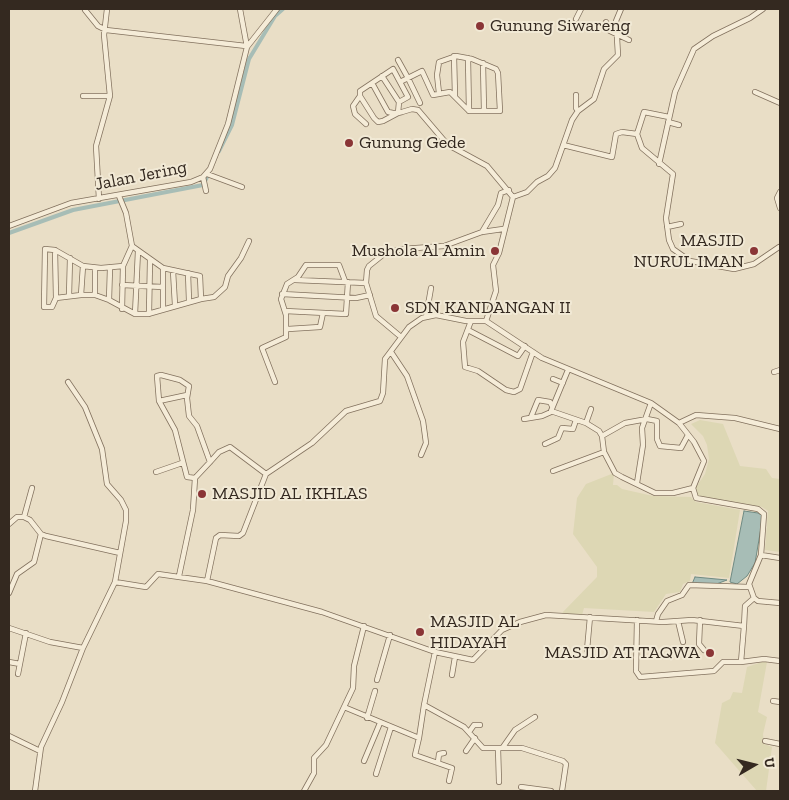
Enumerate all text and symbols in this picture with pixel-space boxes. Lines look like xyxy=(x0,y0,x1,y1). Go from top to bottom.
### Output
place label: Gunung Siwareng xyxy=(490,15,630,37)
marker: Gunung Siwareng xyxy=(474,20,486,32)
place label: Gunung Gede xyxy=(359,132,465,154)
marker: Gunung Gede xyxy=(343,137,355,149)
street label: Jalan Jering xyxy=(93,156,189,196)
place label: MASJID NURUL IMAN xyxy=(633,230,744,272)
place label: Mushola Al Amin xyxy=(352,240,485,262)
marker: Mushola Al Amin xyxy=(489,245,501,257)
marker: MASJID NURUL IMAN xyxy=(748,245,760,257)
place label: SDN KANDANGAN II xyxy=(405,297,571,319)
marker: SDN KANDANGAN II xyxy=(389,302,401,314)
place label: MASJID AL IKHLAS xyxy=(212,483,367,505)
marker: MASJID AL IKHLAS xyxy=(196,488,208,500)
place label: MASJID AL HIDAYAH xyxy=(430,611,519,654)
marker: MASJID AL HIDAYAH xyxy=(414,626,426,638)
place label: MASJID AT TAQWA xyxy=(544,642,700,664)
marker: MASJID AT TAQWA xyxy=(704,647,716,659)
north arrow xyxy=(729,740,779,790)
text: U xyxy=(760,757,778,769)

